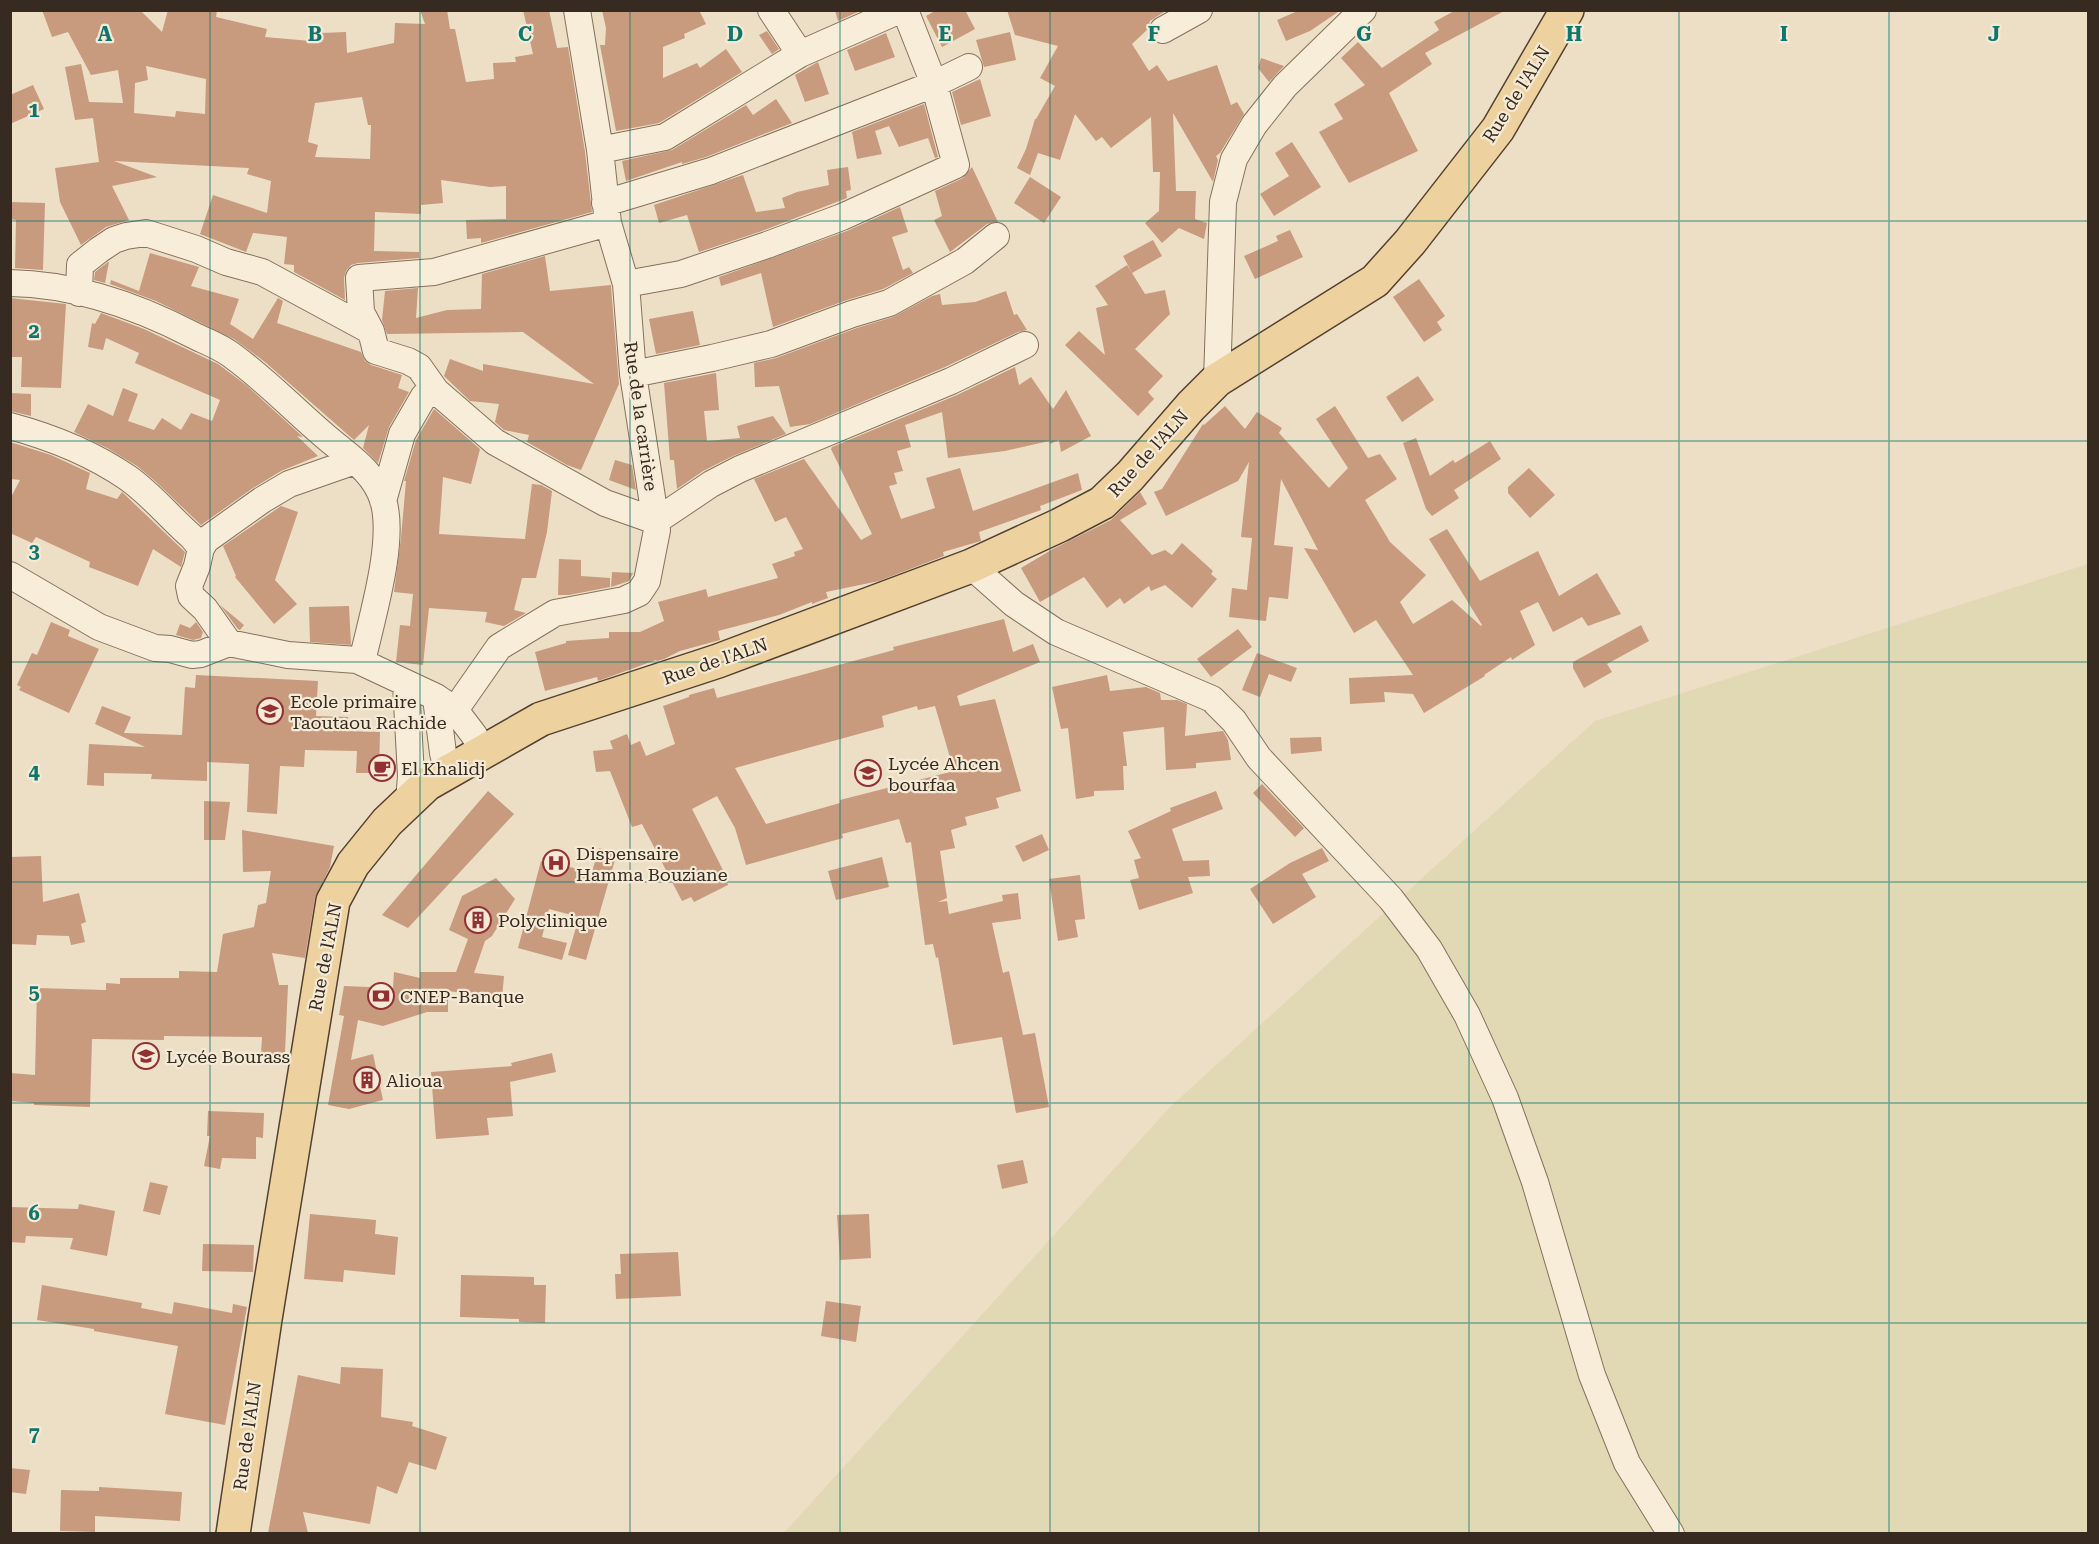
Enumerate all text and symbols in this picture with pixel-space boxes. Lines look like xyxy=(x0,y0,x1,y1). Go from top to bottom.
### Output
text: A xyxy=(98,22,113,46)
text: B xyxy=(308,22,322,46)
text: C xyxy=(518,22,532,46)
text: D xyxy=(727,22,743,46)
text: E xyxy=(939,22,952,46)
text: F xyxy=(1148,22,1160,46)
text: G xyxy=(1356,22,1372,46)
text: H xyxy=(1566,22,1582,46)
text: I xyxy=(1780,22,1788,46)
text: J xyxy=(1988,22,2000,46)
street label: Rue de l'ALN xyxy=(1478,42,1554,146)
text: 1 xyxy=(28,98,40,122)
text: 2 xyxy=(28,319,40,343)
street label: Rue de la carrière xyxy=(620,340,662,492)
street label: Rue de l'ALN xyxy=(1103,405,1193,501)
text: 3 xyxy=(28,539,40,563)
street label: Rue de l'ALN xyxy=(660,633,770,689)
place label: Ecole primaire Taoutaou Rachide xyxy=(290,691,447,733)
school or university icon: Ecole primaire Taoutaou Rachide xyxy=(255,696,285,726)
cafe icon: El Khalidj xyxy=(367,753,397,783)
place label: Lycée Ahcen bourfaa xyxy=(888,753,1000,795)
place label: El Khalidj xyxy=(401,758,485,779)
school or university icon: Lycée Ahcen bourfaa xyxy=(853,758,883,788)
text: 4 xyxy=(28,760,40,784)
place label: Dispensaire Hamma Bouziane xyxy=(576,843,728,885)
hospital icon: Dispensaire Hamma Bouziane xyxy=(541,848,571,878)
street label: Rue de l'ALN xyxy=(304,901,346,1013)
building icon: Polyclinique xyxy=(463,905,493,935)
place label: Polyclinique xyxy=(498,910,607,931)
text: 5 xyxy=(28,980,40,1004)
bank icon: CNEP-Banque xyxy=(366,981,396,1011)
place label: CNEP-Banque xyxy=(400,986,524,1007)
school or university icon: Lycée Bourass xyxy=(131,1041,161,1071)
place label: Lycée Bourass xyxy=(166,1046,290,1067)
building icon: Alioua xyxy=(352,1065,382,1095)
place label: Alioua xyxy=(386,1070,442,1091)
text: 6 xyxy=(28,1201,40,1225)
street label: Rue de l'ALN xyxy=(229,1380,265,1492)
text: 7 xyxy=(28,1422,40,1446)

